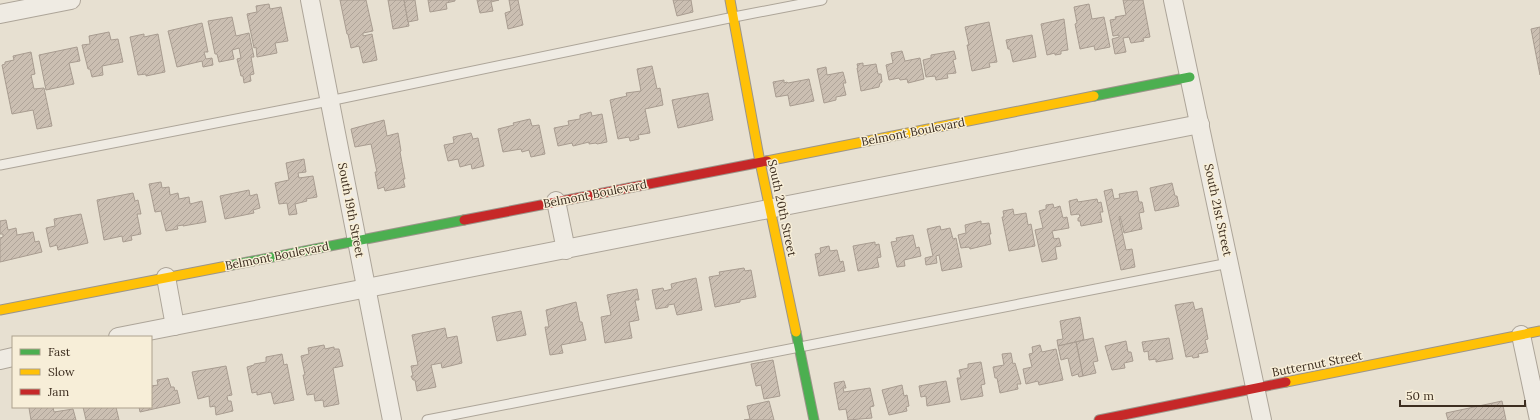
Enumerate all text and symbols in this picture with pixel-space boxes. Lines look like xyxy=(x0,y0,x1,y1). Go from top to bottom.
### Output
street label: Belmont Boulevard xyxy=(860,114,966,149)
street label: South 20th Street xyxy=(765,158,800,258)
street label: South 19th Street xyxy=(335,161,368,259)
street label: South 21st Street xyxy=(1201,162,1236,258)
street label: Belmont Boulevard xyxy=(542,176,648,211)
street label: Belmont Boulevard xyxy=(224,238,330,273)
legend xyxy=(12,336,152,408)
text: Fast xyxy=(48,344,71,359)
street label: Butternut Street xyxy=(1270,347,1364,380)
text: Slow xyxy=(48,364,75,379)
scale bar xyxy=(1400,382,1525,408)
text: Jam xyxy=(47,384,69,399)
text: 50 m xyxy=(1406,388,1434,403)

